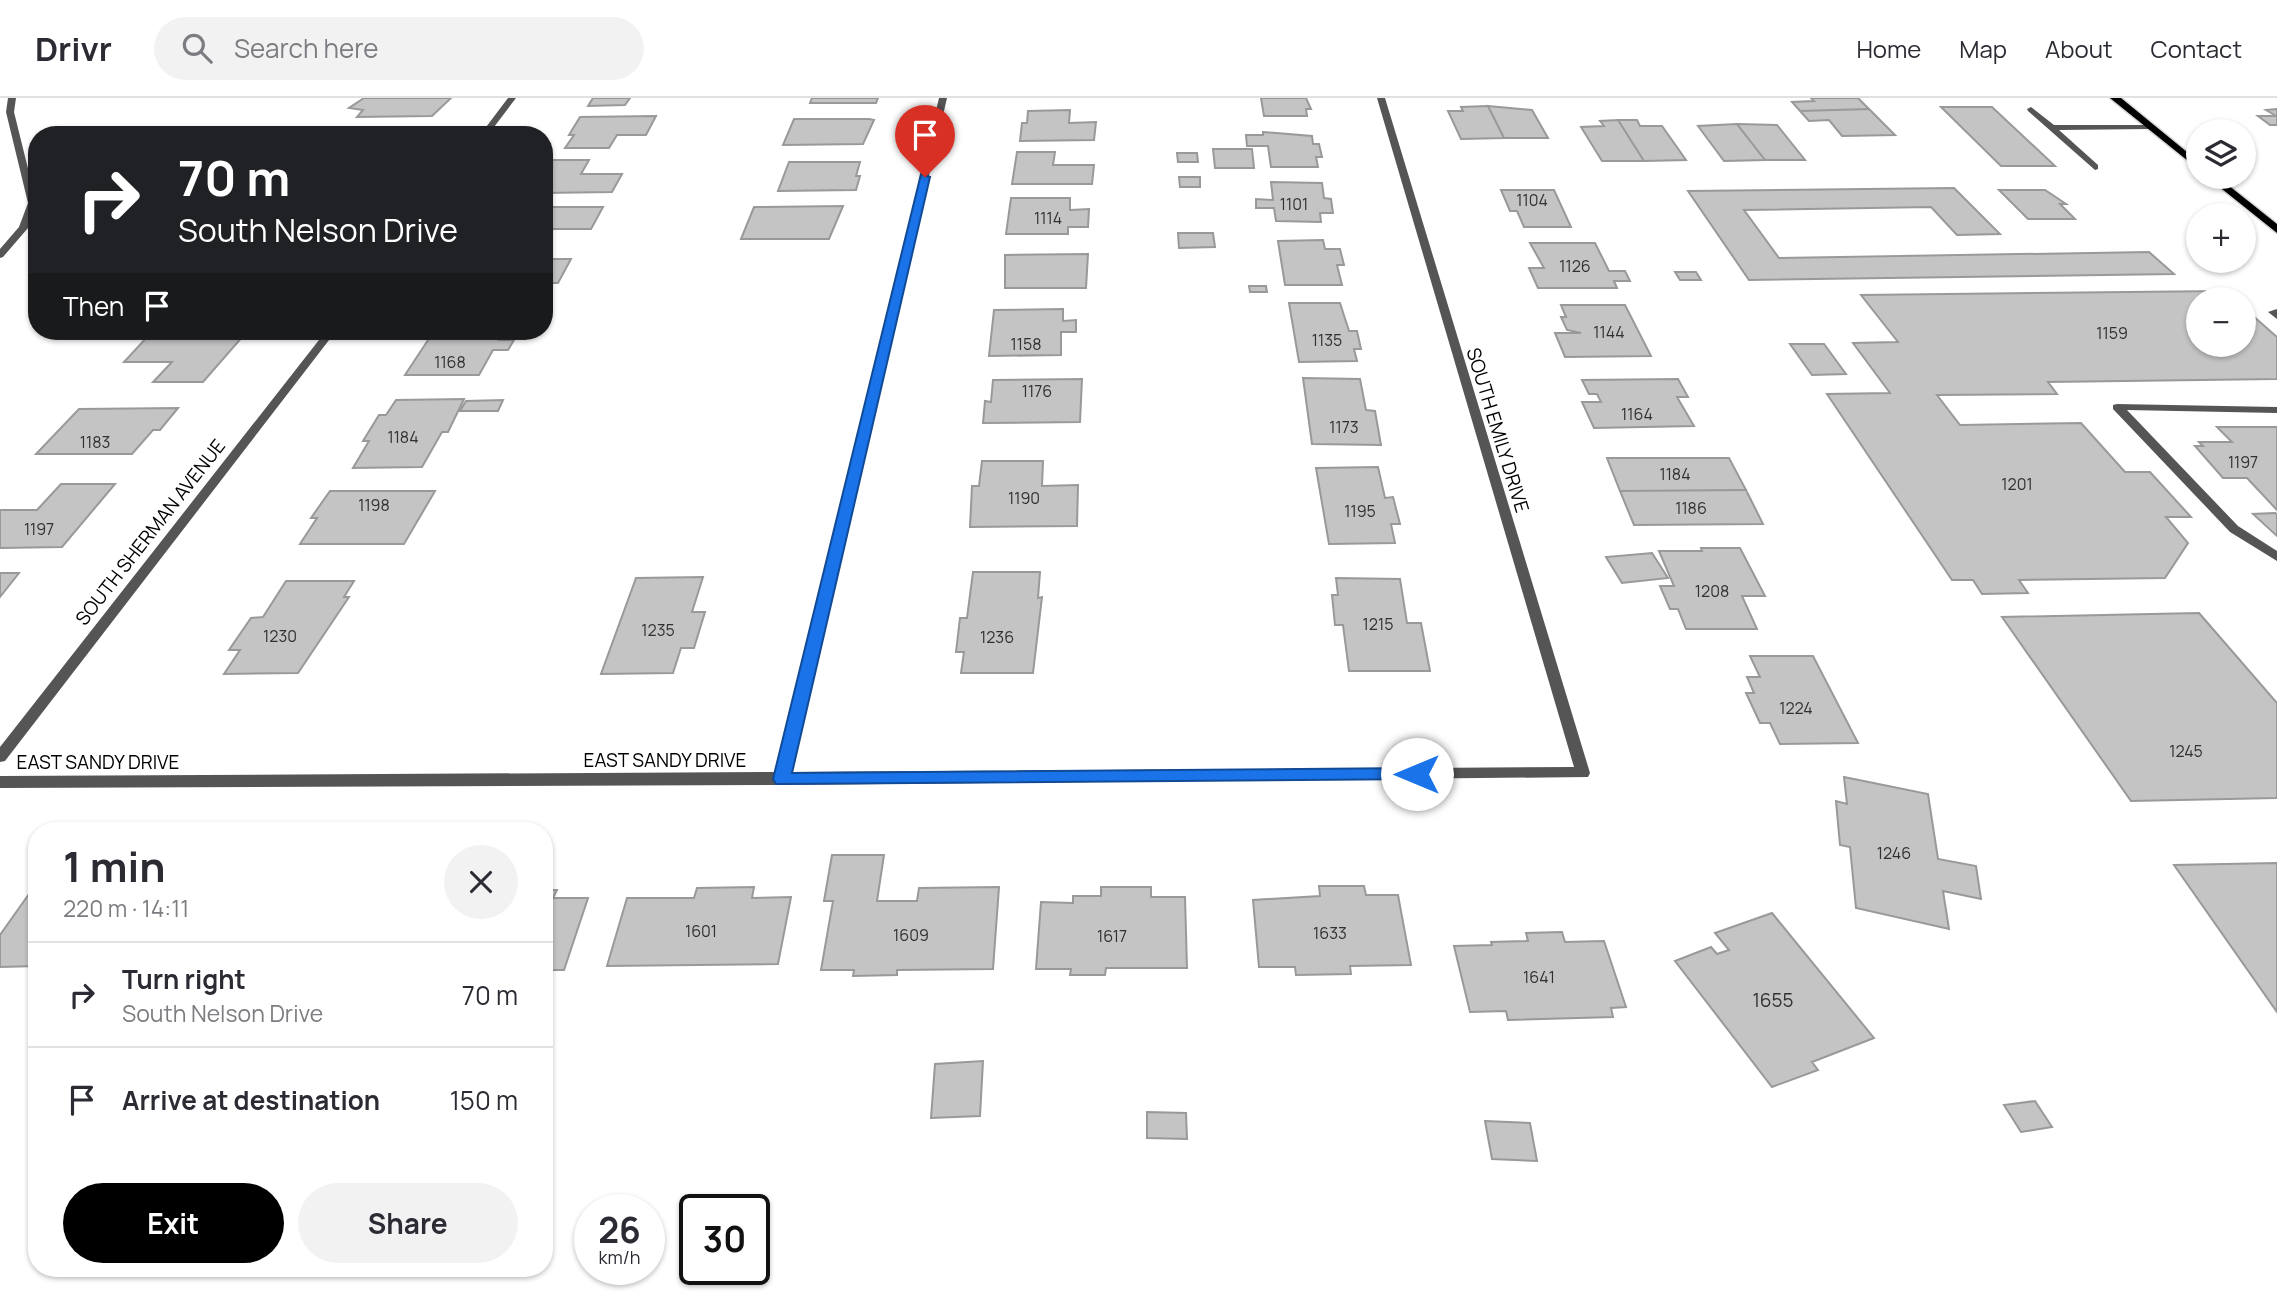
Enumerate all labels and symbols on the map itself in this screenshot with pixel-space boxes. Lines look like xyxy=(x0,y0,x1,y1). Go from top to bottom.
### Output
pin xyxy=(895,105,955,177)
house number: 1104 xyxy=(1516,189,1548,211)
house number: 1101 xyxy=(1280,193,1308,215)
house number: 1114 xyxy=(1034,207,1062,229)
house number: 1126 xyxy=(1559,255,1591,277)
house number: 1144 xyxy=(1593,321,1625,343)
house number: 1159 xyxy=(2096,322,2128,344)
house number: 1135 xyxy=(1312,329,1342,351)
house number: 1158 xyxy=(1010,333,1042,355)
street label: SOUTH EMILY DRIVE xyxy=(1461,344,1535,516)
house number: 1168 xyxy=(434,351,466,373)
house number: 1176 xyxy=(1022,380,1052,402)
house number: 1164 xyxy=(1621,403,1653,425)
house number: 1173 xyxy=(1329,416,1359,438)
house number: 1184 xyxy=(387,426,419,448)
house number: 1183 xyxy=(80,431,110,453)
street label: SOUTH SHERMAN AVENUE xyxy=(69,434,231,630)
house number: 1197 xyxy=(2228,451,2258,473)
house number: 1184 xyxy=(1659,463,1691,485)
house number: 1201 xyxy=(2001,473,2033,495)
house number: 1190 xyxy=(1008,487,1040,509)
house number: 1198 xyxy=(358,494,390,516)
house number: 1186 xyxy=(1675,497,1707,519)
house number: 1195 xyxy=(1344,500,1376,522)
house number: 1197 xyxy=(24,518,54,540)
house number: 1208 xyxy=(1695,580,1729,602)
house number: 1215 xyxy=(1363,613,1393,635)
house number: 1235 xyxy=(641,619,675,641)
house number: 1230 xyxy=(263,625,297,647)
house number: 1236 xyxy=(980,626,1014,648)
house number: 1224 xyxy=(1779,697,1813,719)
position arrow xyxy=(1380,737,1454,811)
house number: 1245 xyxy=(2169,740,2203,762)
street label: EAST SANDY DRIVE xyxy=(584,747,746,773)
street label: EAST SANDY DRIVE xyxy=(17,749,179,775)
house number: 1246 xyxy=(1877,842,1911,864)
house number: 1601 xyxy=(685,920,717,942)
house number: 1633 xyxy=(1313,922,1347,944)
house number: 1609 xyxy=(893,924,929,946)
house number: 1617 xyxy=(1097,925,1127,947)
house number: 1641 xyxy=(1523,966,1555,988)
house number: 1655 xyxy=(1752,987,1794,1013)
speed limit sign: 30 xyxy=(679,1194,770,1285)

